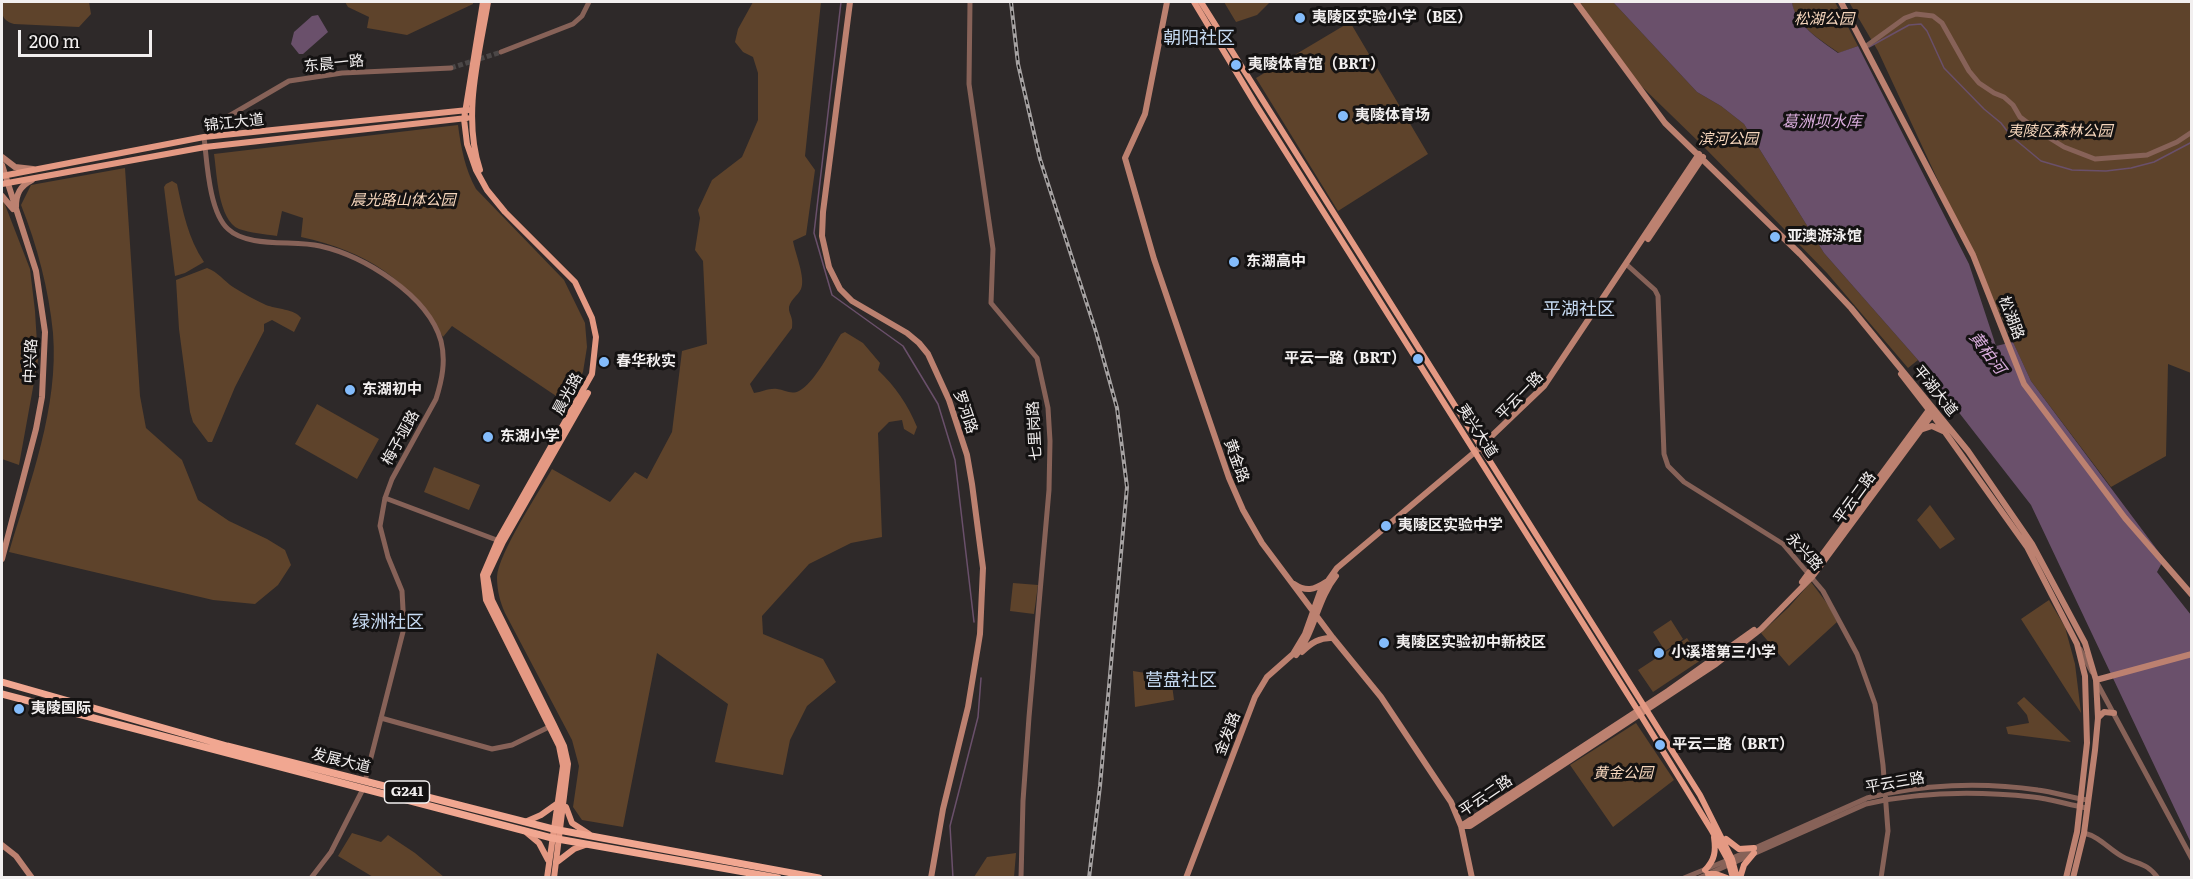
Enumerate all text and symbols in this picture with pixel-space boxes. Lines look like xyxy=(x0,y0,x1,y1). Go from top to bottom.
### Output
place label: 夷陵区实验小学（B区） xyxy=(1312,9,1472,27)
marker: 夷陵区实验小学（B区） xyxy=(1293,11,1307,25)
park label: 松湖公园 xyxy=(1794,11,1854,29)
scale bar xyxy=(21,18,154,56)
text: 200 m xyxy=(29,27,80,54)
district label: 朝阳社区 xyxy=(1163,28,1235,50)
street label: 东晨一路 xyxy=(303,52,365,76)
place label: 夷陵体育馆（BRT） xyxy=(1248,56,1385,74)
marker: 夷陵体育馆（BRT） xyxy=(1229,58,1243,72)
place label: 夷陵体育场 xyxy=(1355,107,1430,125)
marker: 夷陵体育场 xyxy=(1336,109,1350,123)
street label: 锦江大道 xyxy=(203,111,265,135)
water label: 葛洲坝水库 xyxy=(1782,112,1862,132)
park label: 夷陵区森林公园 xyxy=(2008,123,2112,141)
park label: 滨河公园 xyxy=(1698,131,1758,149)
park label: 晨光路山体公园 xyxy=(351,192,455,210)
place label: 亚澳游泳馆 xyxy=(1787,228,1862,246)
marker: 亚澳游泳馆 xyxy=(1768,230,1782,244)
place label: 东湖高中 xyxy=(1246,253,1306,271)
marker: 东湖高中 xyxy=(1227,255,1241,269)
street label: 松湖路 xyxy=(1995,294,2027,342)
district label: 平湖社区 xyxy=(1543,299,1615,321)
water label: 黄柏河 xyxy=(1965,328,2009,378)
street label: 中兴路 xyxy=(21,338,41,384)
place label: 平云一路（BRT） xyxy=(1284,350,1406,368)
marker: 平云一路（BRT） xyxy=(1411,352,1425,366)
place label: 春华秋实 xyxy=(616,353,676,371)
marker: 春华秋实 xyxy=(597,355,611,369)
street label: 平湖大道 xyxy=(1909,362,1961,420)
street label: 平云一路 xyxy=(1493,368,1547,424)
street label: 晨光路 xyxy=(549,370,587,418)
place label: 东湖初中 xyxy=(362,381,422,399)
marker: 东湖初中 xyxy=(343,383,357,397)
street label: 罗河路 xyxy=(949,388,981,436)
street label: 七里岗路 xyxy=(1024,401,1046,461)
street label: 夷兴大道 xyxy=(1453,401,1501,461)
street label: 梅子垭路 xyxy=(379,407,423,469)
place label: 东湖小学 xyxy=(500,428,560,446)
marker: 东湖小学 xyxy=(481,430,495,444)
street label: 黄金路 xyxy=(1220,437,1252,485)
street label: 平云二路 xyxy=(1830,468,1880,528)
place label: 夷陵区实验中学 xyxy=(1398,517,1503,535)
marker: 夷陵区实验中学 xyxy=(1379,519,1393,533)
street label: 永兴路 xyxy=(1782,529,1826,575)
district label: 绿洲社区 xyxy=(352,612,424,634)
place label: 夷陵区实验初中新校区 xyxy=(1396,634,1546,652)
marker: 夷陵区实验初中新校区 xyxy=(1377,636,1391,650)
place label: 小溪塔第三小学 xyxy=(1671,644,1776,662)
marker: 小溪塔第三小学 xyxy=(1652,646,1666,660)
district label: 营盘社区 xyxy=(1145,670,1217,692)
place label: 夷陵国际 xyxy=(31,700,91,718)
marker: 夷陵国际 xyxy=(12,702,26,716)
street label: 金发路 xyxy=(1212,710,1244,758)
place label: 平云二路（BRT） xyxy=(1672,736,1794,754)
marker: 平云二路（BRT） xyxy=(1653,738,1667,752)
street label: 发展大道 xyxy=(310,745,372,777)
park label: 黄金公园 xyxy=(1593,765,1653,783)
street label: 平云三路 xyxy=(1864,769,1926,797)
street label: 平云二路 xyxy=(1456,772,1516,820)
road number: G241 xyxy=(384,781,430,803)

